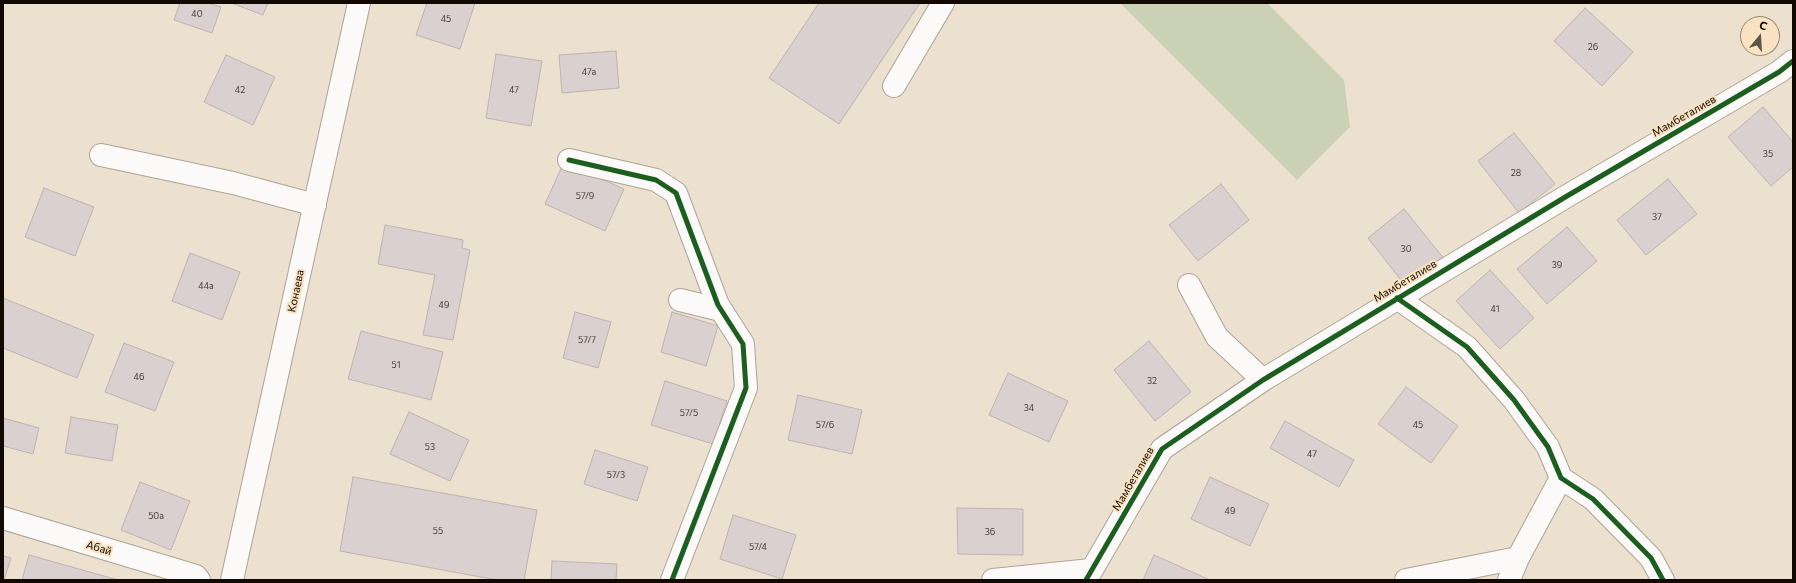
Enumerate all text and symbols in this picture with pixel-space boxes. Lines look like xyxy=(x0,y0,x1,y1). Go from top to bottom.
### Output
house number: 40 xyxy=(191,9,203,19)
house number: 45 xyxy=(441,14,451,24)
north arrow xyxy=(1740,16,1780,56)
text: С xyxy=(1758,18,1769,32)
house number: 26 xyxy=(1588,42,1598,52)
house number: 47а xyxy=(582,67,596,77)
house number: 42 xyxy=(235,85,245,95)
house number: 47 xyxy=(509,85,519,95)
street label: Мамбеталиев xyxy=(1650,92,1718,140)
house number: 35 xyxy=(1763,149,1773,159)
house number: 28 xyxy=(1511,168,1521,178)
house number: 57/9 xyxy=(576,191,594,201)
house number: 37 xyxy=(1652,212,1662,222)
house number: 30 xyxy=(1400,244,1412,254)
street label: Мамбеталиев xyxy=(1371,257,1439,305)
house number: 39 xyxy=(1552,260,1562,270)
street label: Конаева xyxy=(285,269,307,313)
house number: 44а xyxy=(198,281,214,291)
house number: 49 xyxy=(439,300,449,310)
house number: 41 xyxy=(1491,304,1499,314)
house number: 57/7 xyxy=(578,335,596,345)
house number: 51 xyxy=(391,360,401,370)
house number: 46 xyxy=(134,372,144,382)
house number: 32 xyxy=(1147,376,1157,386)
house number: 34 xyxy=(1024,403,1034,413)
house number: 57/5 xyxy=(680,408,698,418)
house number: 57/6 xyxy=(816,420,834,430)
house number: 45 xyxy=(1413,420,1423,430)
house number: 53 xyxy=(425,442,435,452)
street label: Мамбеталиев xyxy=(1109,445,1157,513)
house number: 47 xyxy=(1307,449,1317,459)
house number: 57/3 xyxy=(607,470,625,480)
house number: 49 xyxy=(1225,506,1235,516)
house number: 50а xyxy=(148,511,164,521)
house number: 55 xyxy=(433,526,443,536)
house number: 36 xyxy=(985,527,995,537)
street label: Абай xyxy=(85,538,113,558)
house number: 57/4 xyxy=(749,542,767,552)

